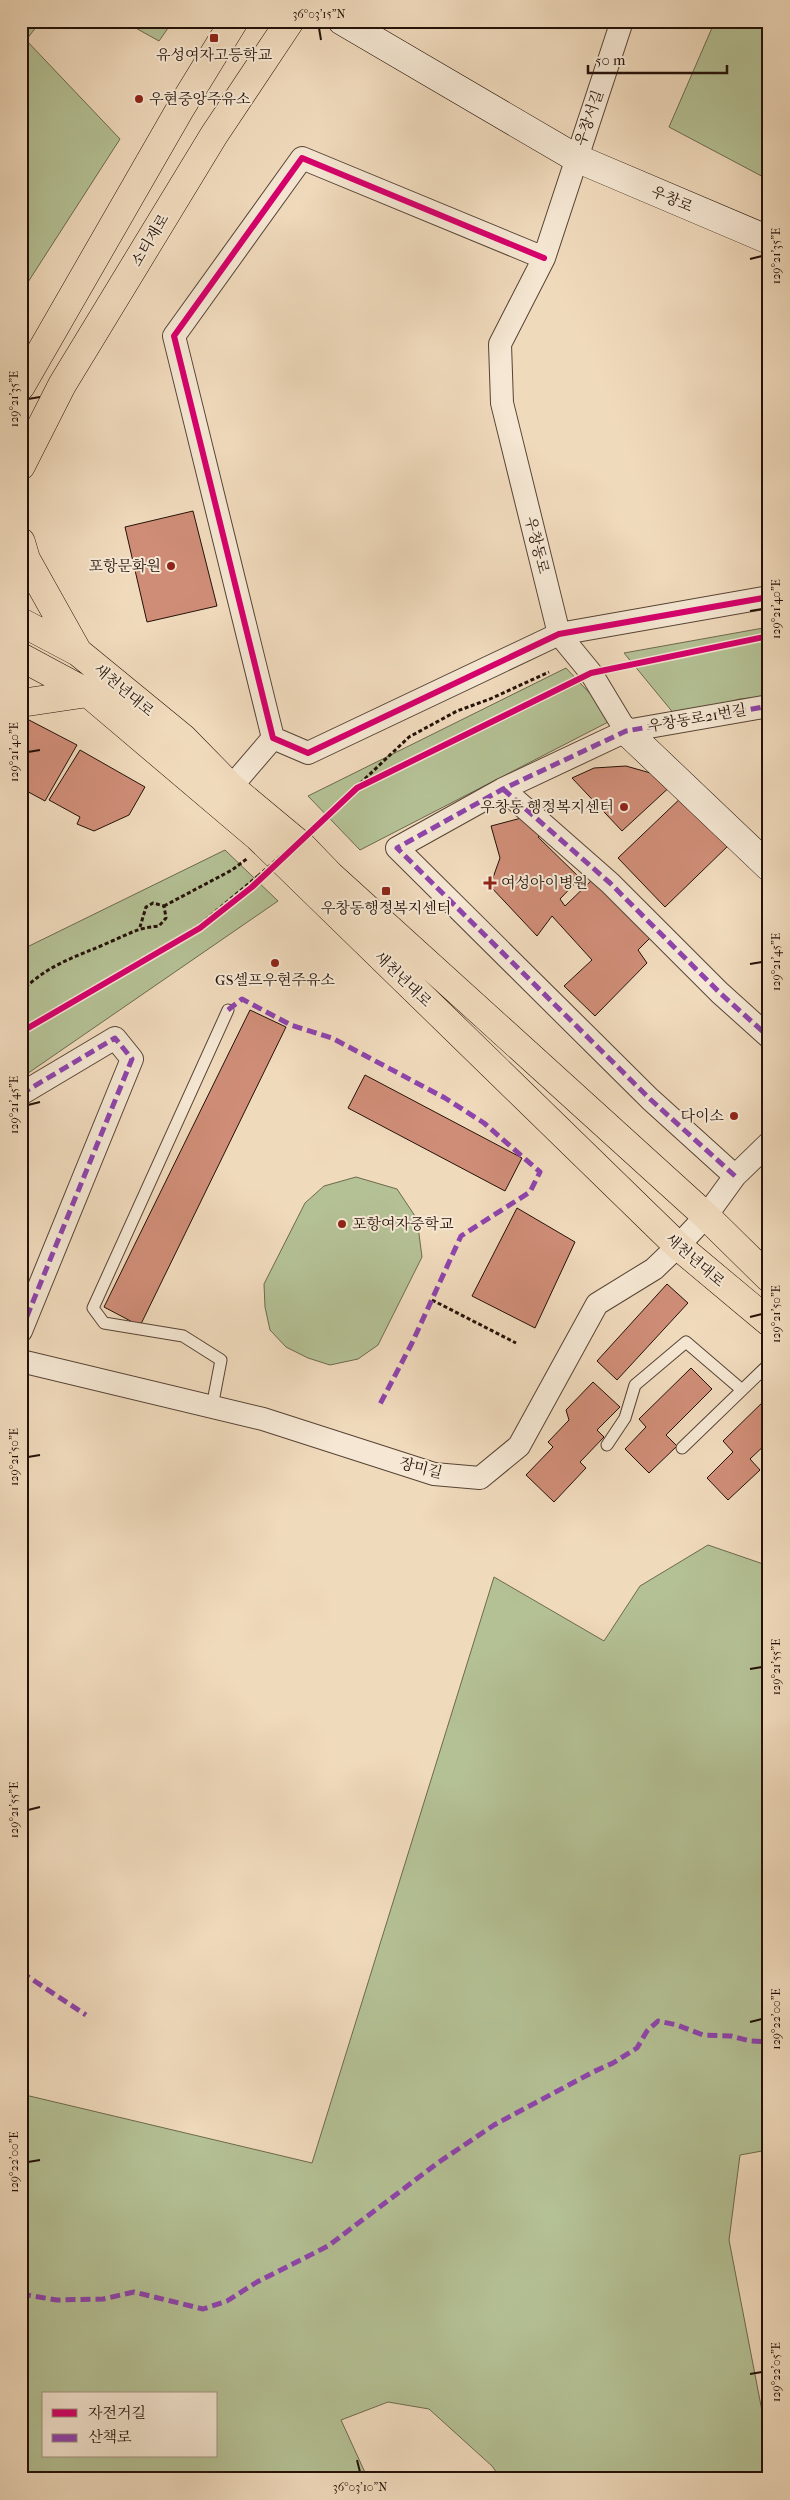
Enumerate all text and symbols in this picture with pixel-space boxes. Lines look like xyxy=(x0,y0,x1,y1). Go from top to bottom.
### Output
text: 36°03'15"N xyxy=(292,7,346,21)
marker: 유성여자고등학교 xyxy=(208,32,220,44)
scale bar xyxy=(588,42,726,74)
place label: 유성여자고등학교 xyxy=(156,46,272,64)
text: 50 m xyxy=(595,51,626,69)
street label: 우창서길 xyxy=(571,88,607,148)
place label: 우현중앙주유소 xyxy=(149,90,251,108)
marker: 우현중앙주유소 xyxy=(133,93,145,105)
street label: 우창로 xyxy=(648,182,696,216)
street label: 소티재로 xyxy=(127,210,173,269)
text: 129°21'35"E xyxy=(769,228,783,284)
text: 129°21'35"E xyxy=(7,371,21,427)
street label: 우창동로 xyxy=(521,515,553,576)
place label: 포항문화원 xyxy=(89,557,161,575)
marker: 포항문화원 xyxy=(165,560,177,572)
text: 129°21'40"E xyxy=(769,579,783,639)
street label: 새천년대로 xyxy=(90,660,158,721)
street label: 우창동로21번길 xyxy=(646,700,748,736)
text: 129°21'40"E xyxy=(7,722,21,782)
place label: 우창동 행정복지센터 xyxy=(480,798,614,816)
marker: 우창동 행정복지센터 xyxy=(618,801,630,813)
place label: 여성아이병원 xyxy=(501,874,588,892)
marker: 여성아이병원 xyxy=(483,876,497,890)
marker: 우창동행정복지센터 xyxy=(380,885,392,897)
place label: 우창동행정복지센터 xyxy=(321,899,451,917)
text: 129°21'45"E xyxy=(769,933,783,991)
street label: 새천년대로 xyxy=(371,947,436,1011)
marker: GS셀프우현주유소 xyxy=(269,957,281,969)
place label: GS셀프우현주유소 xyxy=(215,971,335,989)
text: 129°21'45"E xyxy=(7,1076,21,1134)
place label: 다이소 xyxy=(681,1107,724,1125)
marker: 다이소 xyxy=(728,1110,740,1122)
place label: 포항여자중학교 xyxy=(352,1215,454,1233)
marker: 포항여자중학교 xyxy=(336,1218,348,1230)
street label: 새천년대로 xyxy=(662,1229,729,1291)
text: 129°21'50"E xyxy=(769,1285,783,1343)
text: 129°21'50"E xyxy=(7,1428,21,1486)
street label: 장미길 xyxy=(398,1454,444,1482)
text: 129°21'55"E xyxy=(769,1639,783,1695)
text: 129°21'55"E xyxy=(7,1782,21,1838)
text: 129°22'00"E xyxy=(769,1988,783,2050)
text: 129°22'00"E xyxy=(7,2131,21,2193)
text: 129°22'05"E xyxy=(769,2342,783,2402)
legend xyxy=(42,2392,218,2458)
text: 자전거길 xyxy=(88,2404,146,2422)
text: 산책로 xyxy=(88,2428,132,2446)
text: 36°03'10"N xyxy=(333,2480,387,2494)

